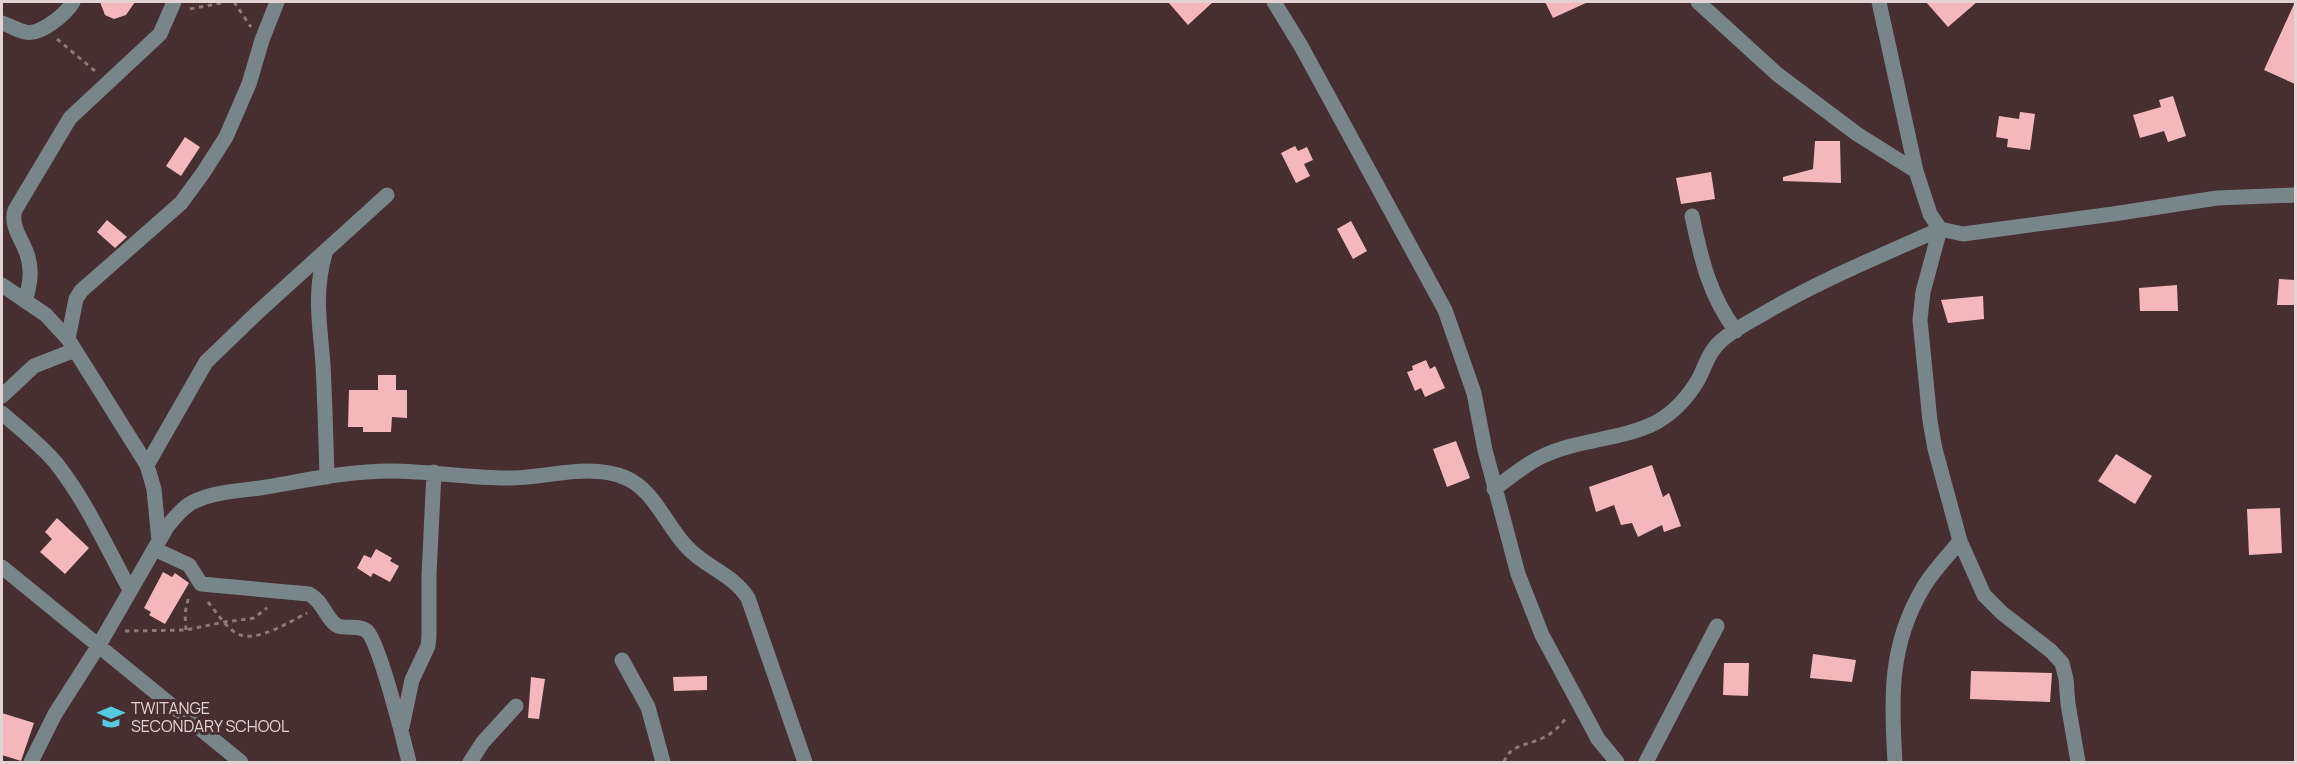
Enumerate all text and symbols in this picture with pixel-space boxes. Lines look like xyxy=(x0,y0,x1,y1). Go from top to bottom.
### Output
place label: TWITANGE SECONDARY SCHOOL xyxy=(131,697,289,737)
school or university icon: TWITANGE SECONDARY SCHOOL xyxy=(96,702,126,732)

